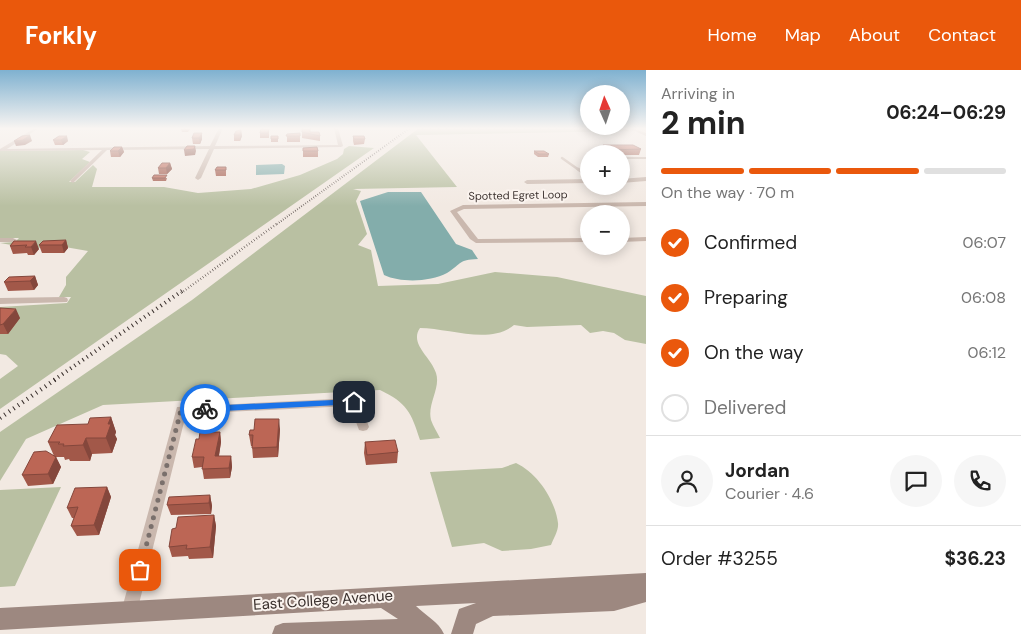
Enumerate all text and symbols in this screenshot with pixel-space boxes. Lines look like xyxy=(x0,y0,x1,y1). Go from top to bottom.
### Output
text: Forkly xyxy=(25,20,97,51)
text: Home xyxy=(707,23,757,47)
text: Map xyxy=(785,23,821,47)
text: About xyxy=(849,23,900,47)
text: Contact xyxy=(928,23,996,47)
text: Arriving in xyxy=(661,83,735,104)
north arrow xyxy=(580,85,630,135)
map controls xyxy=(580,85,630,255)
text: 06:24–06:29 xyxy=(886,100,1006,125)
text: 2 min xyxy=(661,102,746,144)
button: + xyxy=(580,145,630,195)
text: On the way · 70 m xyxy=(661,182,794,203)
street label: Spotted Egret Loop xyxy=(468,187,568,203)
button: − xyxy=(580,205,630,255)
icon: check xyxy=(661,229,689,257)
text: Confirmed xyxy=(704,230,797,255)
text: 06:07 xyxy=(963,232,1006,253)
icon: check xyxy=(661,284,689,312)
text: Preparing xyxy=(704,285,788,310)
text: 06:08 xyxy=(961,287,1006,308)
icon: check xyxy=(661,339,689,367)
text: On the way xyxy=(704,340,804,365)
text: 06:12 xyxy=(968,342,1006,363)
pin xyxy=(333,381,375,423)
courier xyxy=(180,384,230,434)
icon: home xyxy=(340,388,368,416)
icon: bike xyxy=(191,395,219,423)
text: Delivered xyxy=(704,395,786,420)
button: person xyxy=(661,455,713,507)
button: chat xyxy=(890,455,942,507)
button: phone xyxy=(954,455,1006,507)
text: Jordan xyxy=(725,458,790,483)
text: Courier · 4.6 xyxy=(725,483,814,504)
text: Order #3255 xyxy=(661,546,778,571)
text: $36.23 xyxy=(944,546,1006,571)
pin xyxy=(119,549,161,591)
icon: bag xyxy=(126,556,154,584)
street label: East College Avenue xyxy=(252,585,394,615)

